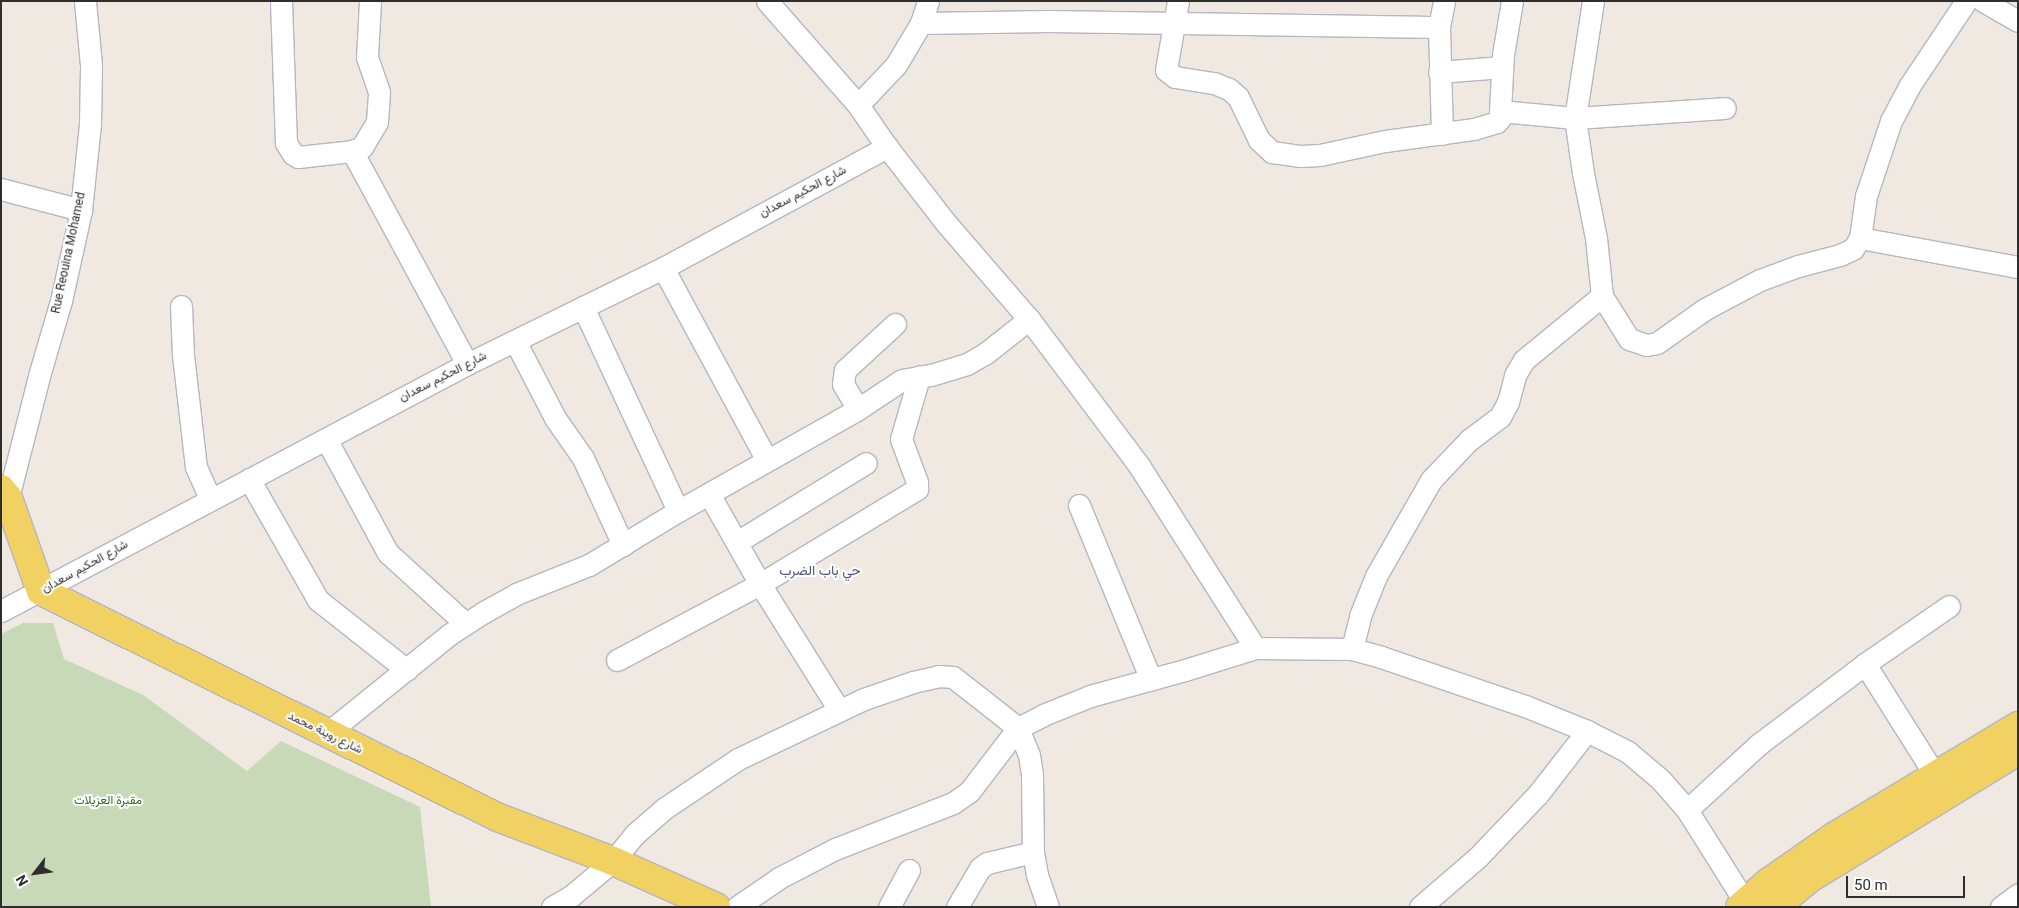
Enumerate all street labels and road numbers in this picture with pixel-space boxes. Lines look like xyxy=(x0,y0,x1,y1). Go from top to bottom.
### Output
street label: شارع الحكيم سعدان xyxy=(757,163,849,221)
street label: Rue Reouina Mohamed xyxy=(49,191,89,315)
street label: شارع الحكيم سعدان xyxy=(397,349,489,405)
street label: شارع الحكيم سعدان xyxy=(39,537,131,597)
street label: شارع روينة محمد xyxy=(285,709,365,757)

